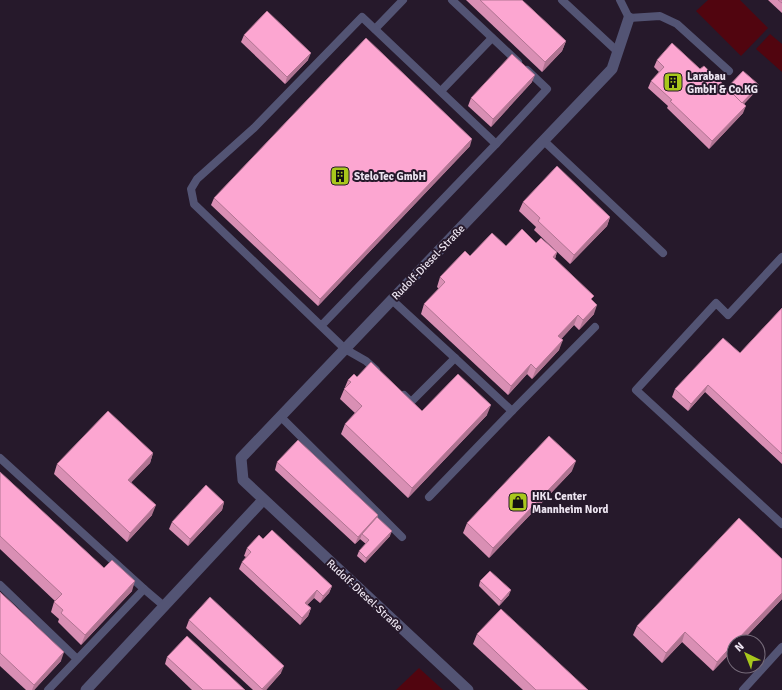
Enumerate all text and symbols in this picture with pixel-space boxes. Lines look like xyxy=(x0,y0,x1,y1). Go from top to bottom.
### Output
place label: Larabau GmbH & Co.KG xyxy=(687,70,758,96)
building icon: Larabau GmbH & Co.KG xyxy=(662,71,684,93)
building icon: SteloTec GmbH xyxy=(329,165,351,187)
place label: SteloTec GmbH xyxy=(354,170,426,183)
street label: Rudolf-Diesel-Straße xyxy=(389,222,468,303)
place label: HKL Center Mannheim Nord xyxy=(532,490,609,516)
shop icon: HKL Center Mannheim Nord xyxy=(507,491,529,513)
street label: Rudolf-Diesel-Straße xyxy=(324,557,405,634)
north arrow xyxy=(726,634,766,674)
text: N xyxy=(732,640,747,654)

